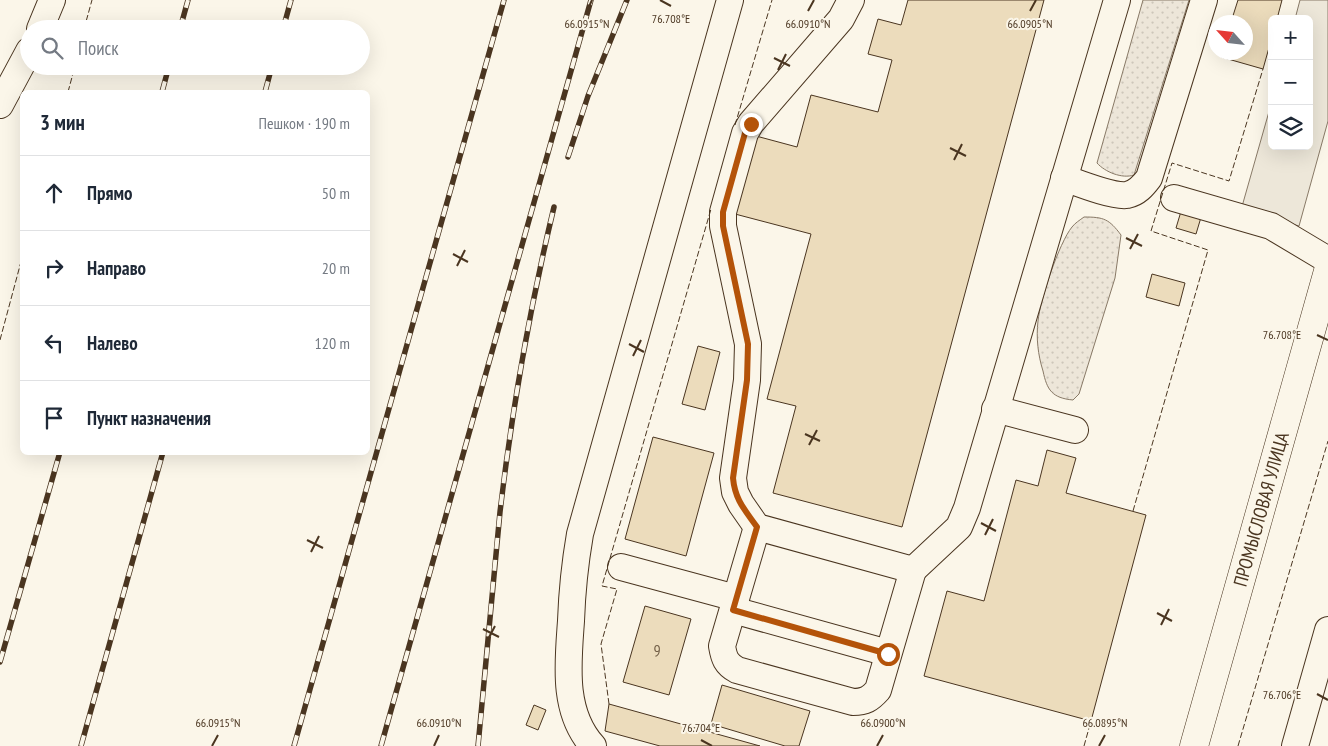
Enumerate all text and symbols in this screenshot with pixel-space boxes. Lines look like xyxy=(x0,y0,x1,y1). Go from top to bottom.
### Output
text: 76.708°E xyxy=(652,11,690,26)
north arrow xyxy=(1208,15,1253,60)
map controls xyxy=(1268,15,1313,150)
button: + xyxy=(1268,15,1313,60)
text: 66.0915°N xyxy=(564,16,610,31)
text: 66.0910°N xyxy=(785,16,831,31)
text: 66.0905°N xyxy=(1007,16,1053,31)
search box xyxy=(20,20,370,75)
icon: search xyxy=(38,34,66,62)
text: Поиск xyxy=(78,36,119,60)
button: − xyxy=(1268,60,1313,105)
button: layers xyxy=(1268,105,1313,150)
text: 3 мин xyxy=(40,109,85,136)
text: Пешком · 190 m xyxy=(259,113,350,133)
route end xyxy=(740,113,763,136)
icon: ahead xyxy=(40,179,68,207)
text: Прямо xyxy=(87,181,132,205)
text: 50 m xyxy=(322,183,350,203)
icon: right xyxy=(40,254,68,282)
text: Направо xyxy=(87,256,146,280)
text: 20 m xyxy=(322,258,350,278)
text: 76.708°E xyxy=(1263,327,1301,342)
icon: left xyxy=(40,329,68,357)
text: Налево xyxy=(87,331,138,355)
text: 120 m xyxy=(315,333,350,353)
icon: arrive xyxy=(40,404,68,432)
text: Пункт назначения xyxy=(87,406,211,430)
street label: ПРОМЫСЛОВАЯ УЛИЦА xyxy=(1228,429,1294,589)
house number: 9 xyxy=(653,640,661,660)
route start xyxy=(877,643,900,666)
text: 76.706°E xyxy=(1263,687,1301,702)
text: 66.0915°N xyxy=(195,715,241,730)
text: 66.0910°N xyxy=(416,715,462,730)
text: 66.0900°N xyxy=(860,715,906,730)
text: 66.0895°N xyxy=(1082,715,1128,730)
text: 76.704°E xyxy=(682,720,720,735)

